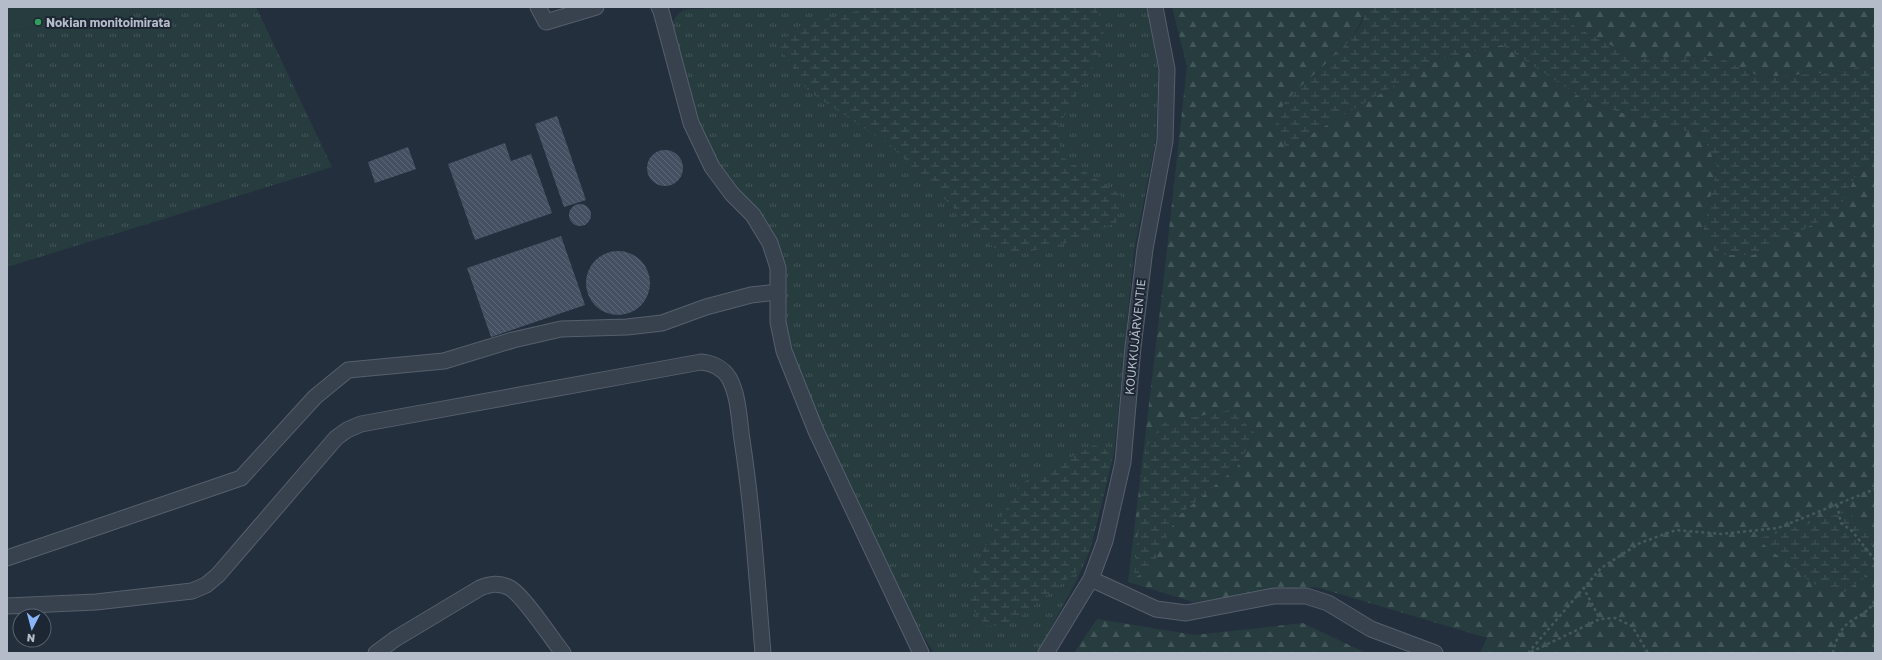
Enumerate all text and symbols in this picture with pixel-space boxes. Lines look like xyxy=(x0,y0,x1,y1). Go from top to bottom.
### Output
place label: Nokian monitoimirata xyxy=(46,15,170,30)
marker: Nokian monitoimirata xyxy=(33,17,43,27)
street label: KOUKKUJÄRVENTIE xyxy=(1121,278,1149,396)
north arrow xyxy=(12,608,52,648)
text: N xyxy=(26,632,36,645)

